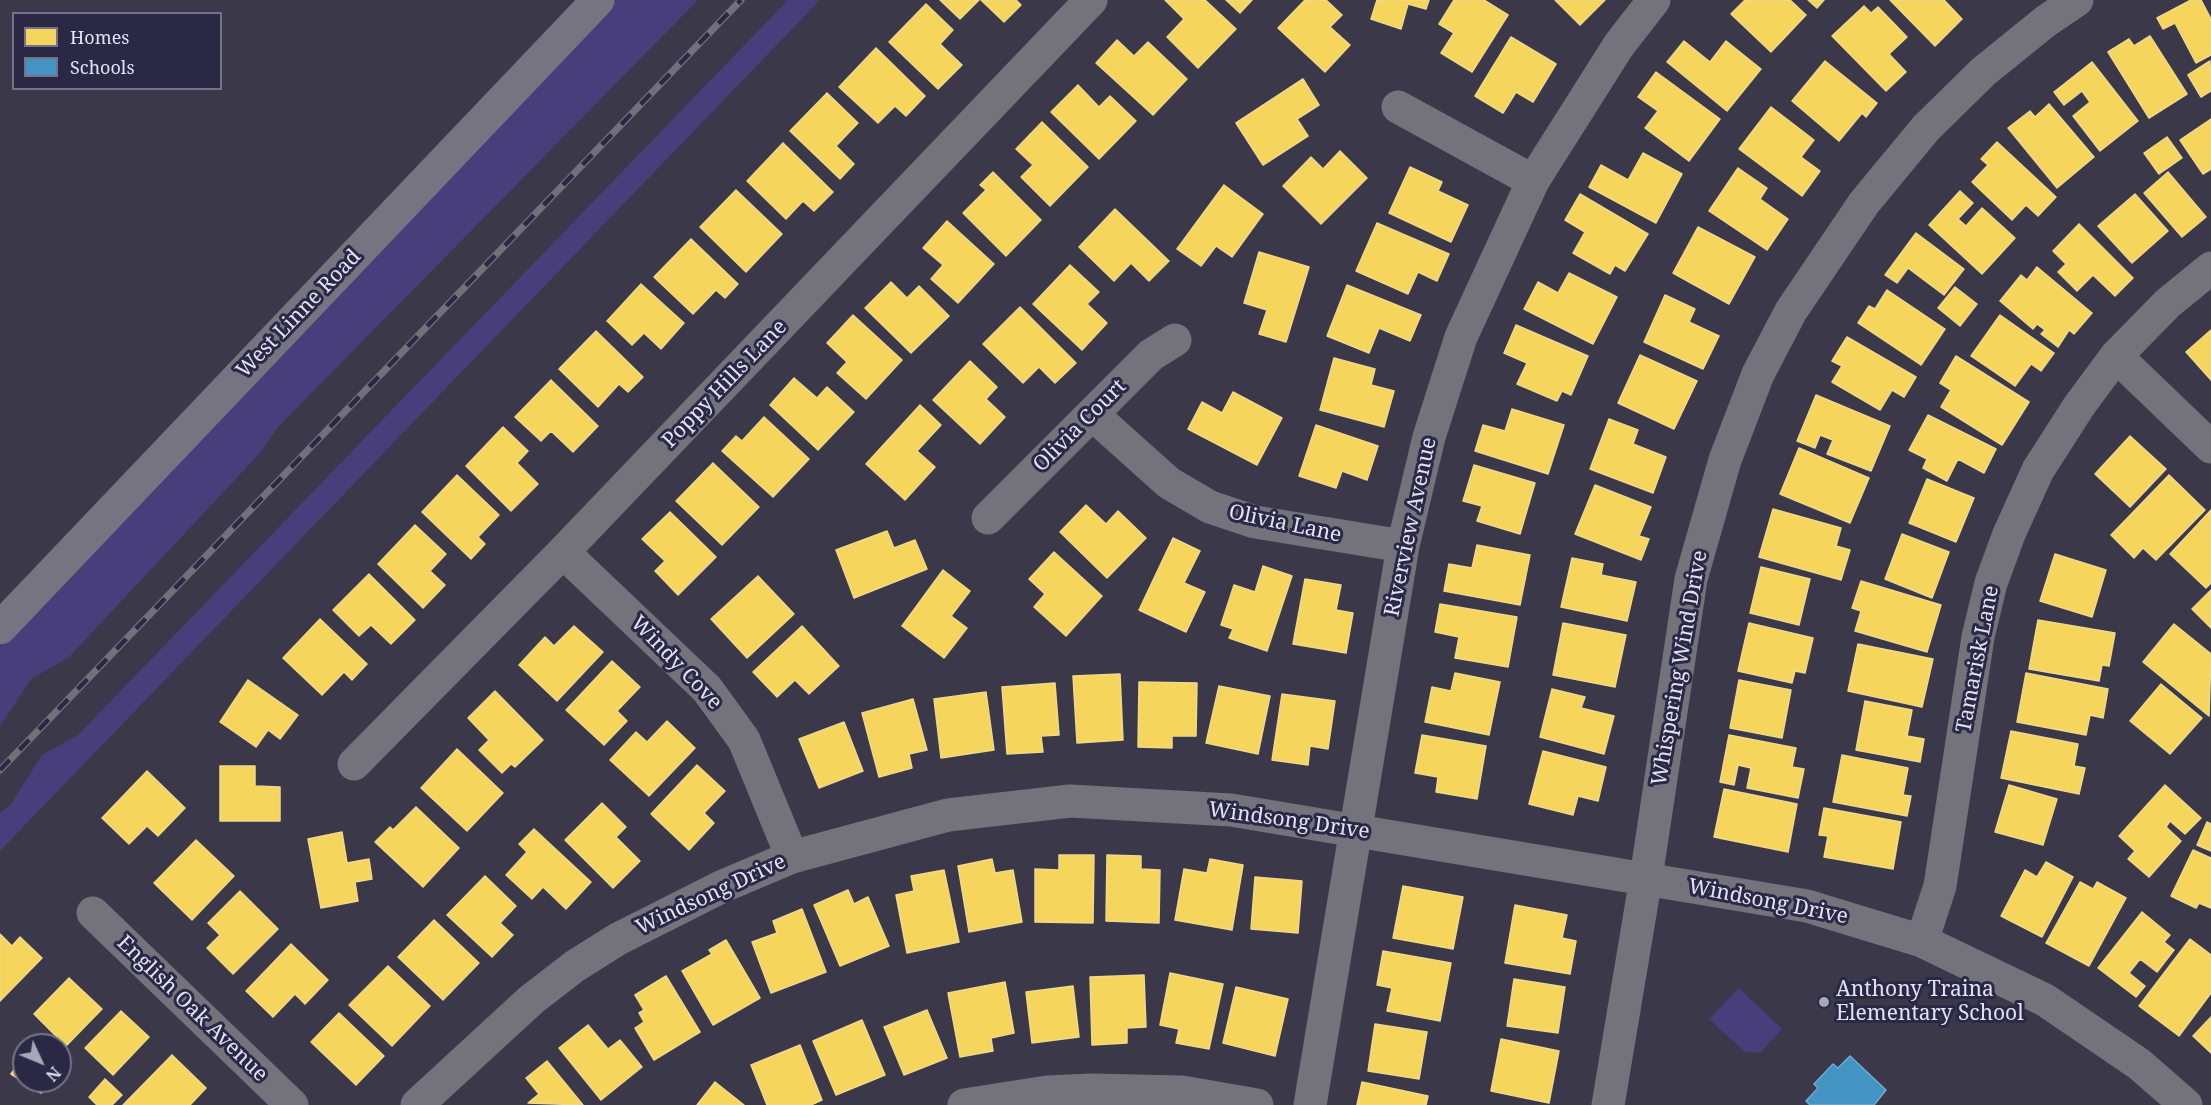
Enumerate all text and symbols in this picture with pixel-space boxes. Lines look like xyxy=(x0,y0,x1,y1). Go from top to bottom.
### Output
legend xyxy=(12,12,222,90)
text: Homes xyxy=(70,25,129,49)
text: Schools xyxy=(70,55,135,79)
street label: West Linne Road xyxy=(231,245,367,383)
street label: Poppy Hills Lane xyxy=(657,315,793,453)
street label: Olivia Court xyxy=(1028,374,1132,478)
street label: Riverview Avenue xyxy=(1380,435,1442,619)
street label: Olivia Lane xyxy=(1226,500,1344,548)
street label: Whispering Wind Drive xyxy=(1647,548,1713,788)
street label: Tamarisk Lane xyxy=(1951,583,2005,735)
street label: Windy Cove xyxy=(625,611,727,715)
street label: Windsong Drive xyxy=(1207,797,1371,845)
street label: Windsong Drive xyxy=(632,849,790,941)
street label: Windsong Drive xyxy=(1686,874,1850,930)
street label: English Oak Avenue xyxy=(111,931,273,1087)
place label: Anthony Traina Elementary School xyxy=(1836,977,2024,1027)
marker: Anthony Traina Elementary School xyxy=(1817,995,1831,1009)
north arrow xyxy=(12,1033,72,1093)
text: N xyxy=(41,1062,66,1086)

